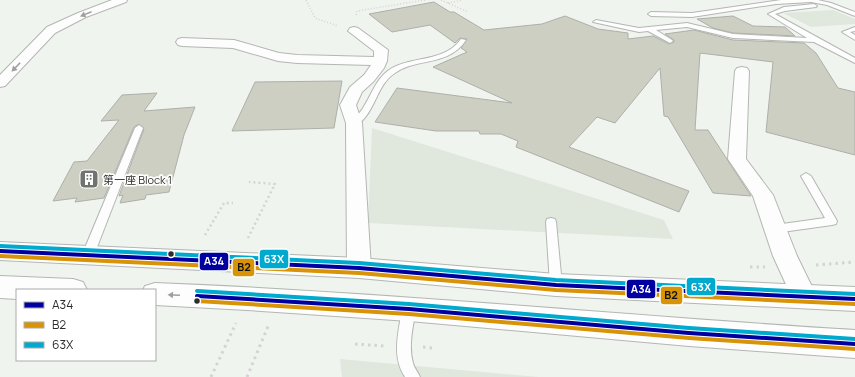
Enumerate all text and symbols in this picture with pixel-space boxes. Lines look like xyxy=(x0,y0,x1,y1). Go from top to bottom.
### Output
one-way arrow xyxy=(80,11,91,17)
one-way arrow xyxy=(11,62,21,72)
building icon: 第一座 Block 1 xyxy=(78,168,100,190)
place label: 第一座 Block 1 xyxy=(103,172,172,187)
unlabelled marker xyxy=(166,249,176,259)
line badge: 63X xyxy=(259,249,289,269)
text: 63X xyxy=(264,251,285,266)
line badge: A34 xyxy=(199,252,229,271)
text: A34 xyxy=(204,253,225,268)
line badge: B2 xyxy=(232,258,255,277)
text: B2 xyxy=(237,259,251,274)
line badge: 63X xyxy=(686,277,716,296)
line badge: A34 xyxy=(626,279,656,299)
text: 63X xyxy=(691,279,712,294)
text: A34 xyxy=(631,281,652,296)
line badge: B2 xyxy=(660,286,683,305)
text: B2 xyxy=(664,287,678,302)
legend xyxy=(16,289,156,361)
one-way arrow xyxy=(168,291,180,298)
text: A34 xyxy=(52,296,73,313)
unlabelled marker xyxy=(192,296,202,306)
text: B2 xyxy=(52,316,66,333)
text: 63X xyxy=(52,336,74,353)

